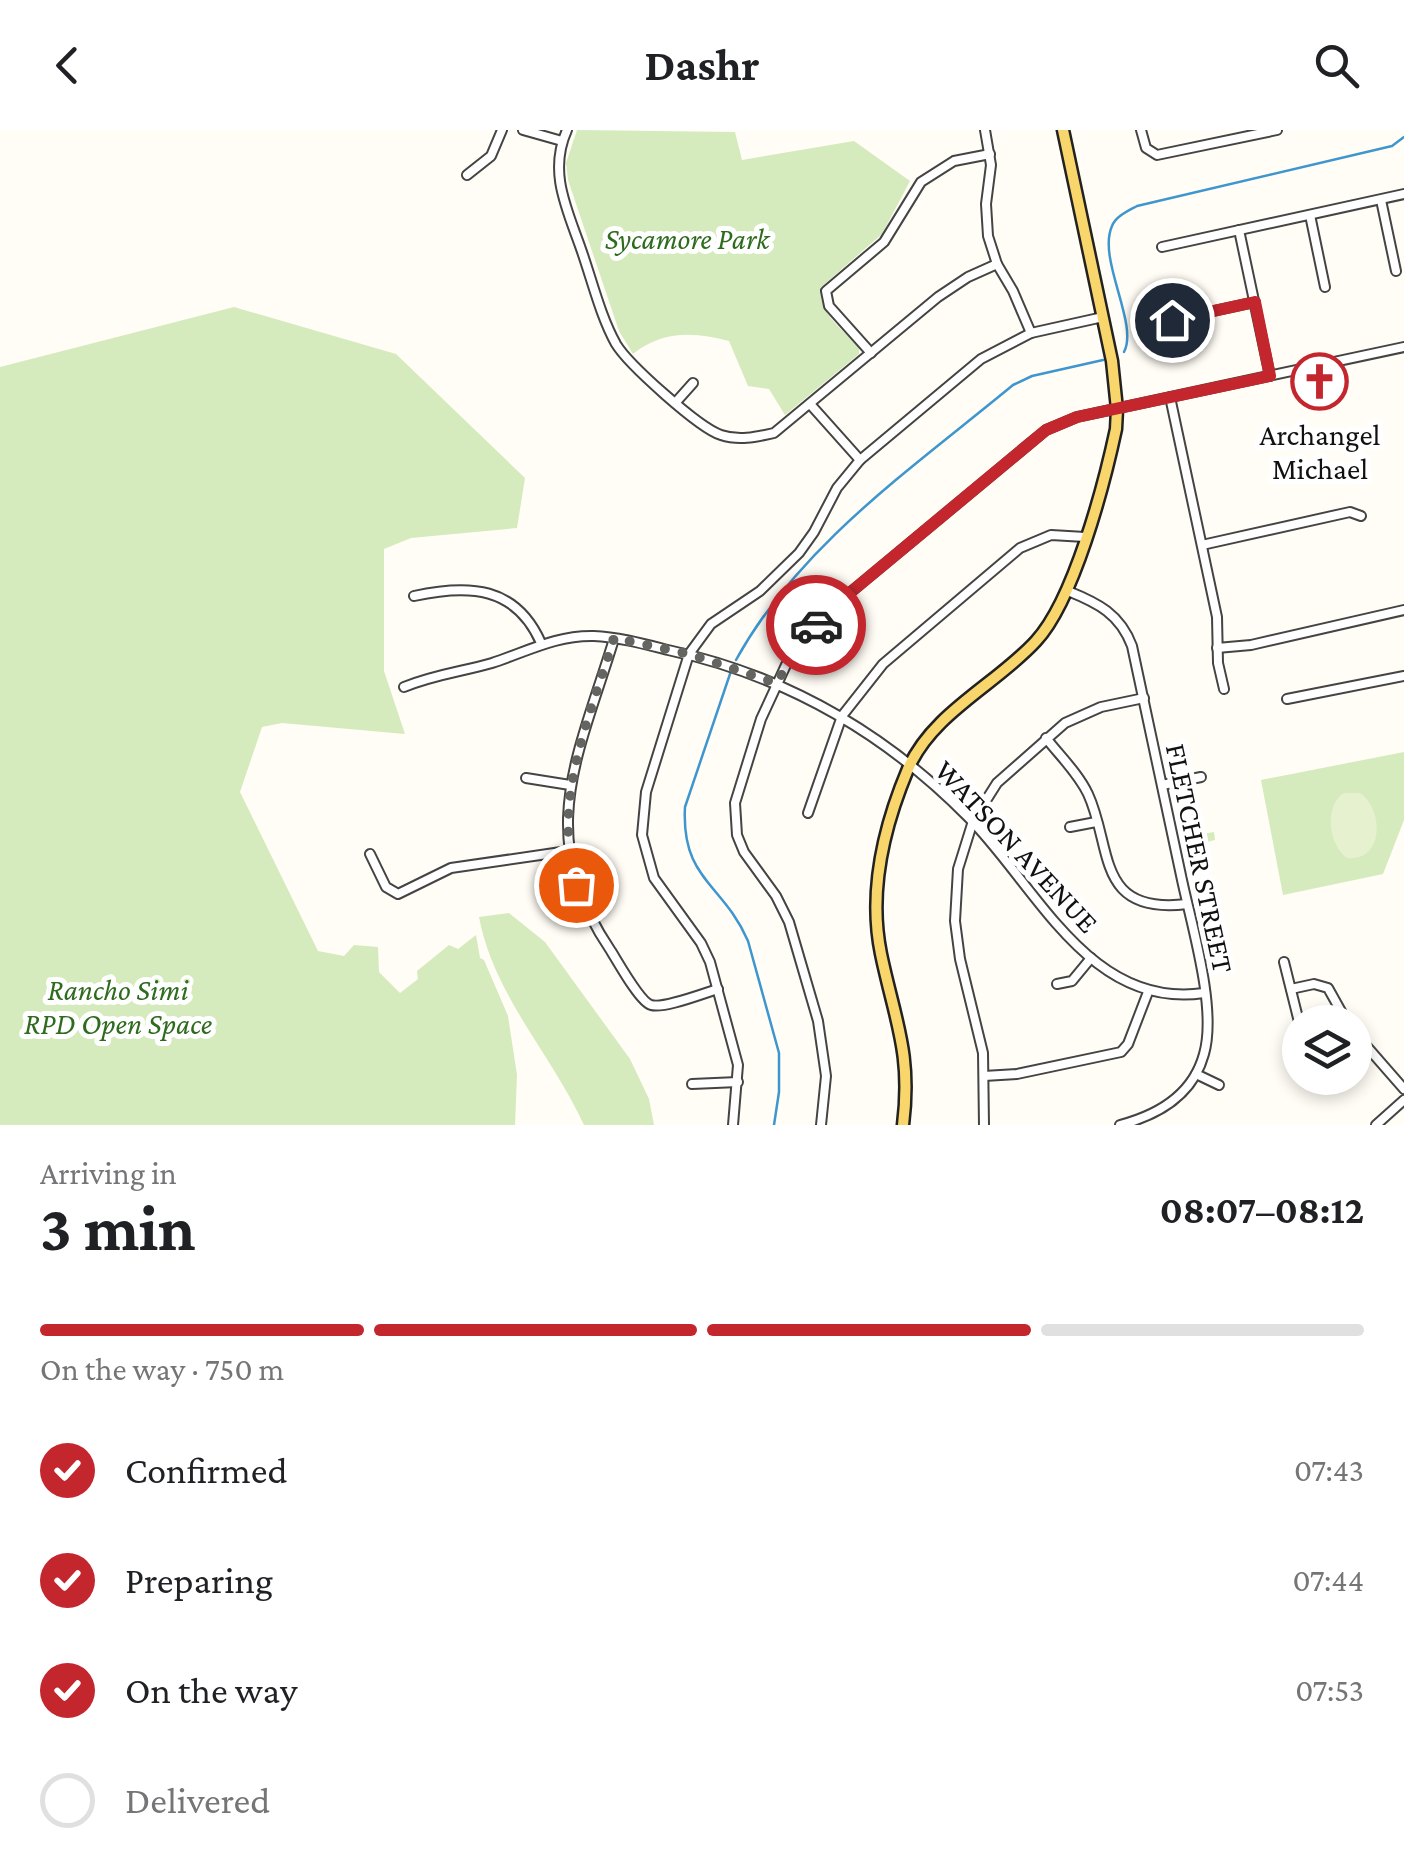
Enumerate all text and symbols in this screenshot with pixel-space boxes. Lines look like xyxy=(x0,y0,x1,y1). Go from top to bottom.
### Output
icon: back xyxy=(40,38,95,93)
icon: search xyxy=(1309,38,1364,93)
text: Dashr xyxy=(644,40,760,90)
park label: Sycamore Park xyxy=(605,222,771,256)
pin xyxy=(1130,278,1215,363)
icon: home xyxy=(1145,293,1200,348)
church icon: Archangel Michael xyxy=(1290,351,1350,411)
place label: Archangel Michael xyxy=(1260,418,1381,485)
courier xyxy=(766,575,866,675)
icon: car xyxy=(789,598,844,653)
street label: FLETCHER STREET xyxy=(1160,740,1240,976)
street label: WATSON AVENUE xyxy=(929,753,1105,939)
pin xyxy=(534,843,619,928)
icon: bag xyxy=(549,858,604,913)
park label: Rancho Simi RPD Open Space xyxy=(24,973,212,1041)
map controls xyxy=(1282,1005,1372,1095)
button: layers xyxy=(1282,1005,1372,1095)
text: Arriving in xyxy=(40,1155,177,1191)
text: 08:07–08:12 xyxy=(1160,1189,1364,1231)
text: 3 min xyxy=(40,1192,195,1264)
text: On the way · 750 m xyxy=(40,1351,284,1387)
icon: check xyxy=(40,1443,95,1498)
text: Confirmed xyxy=(125,1449,288,1491)
text: 07:43 xyxy=(1294,1452,1364,1488)
icon: check xyxy=(40,1553,95,1608)
text: Preparing xyxy=(125,1559,273,1601)
text: 07:44 xyxy=(1292,1562,1364,1598)
icon: check xyxy=(40,1663,95,1718)
text: On the way xyxy=(125,1669,297,1711)
text: 07:53 xyxy=(1295,1672,1364,1708)
text: Delivered xyxy=(125,1779,270,1821)

